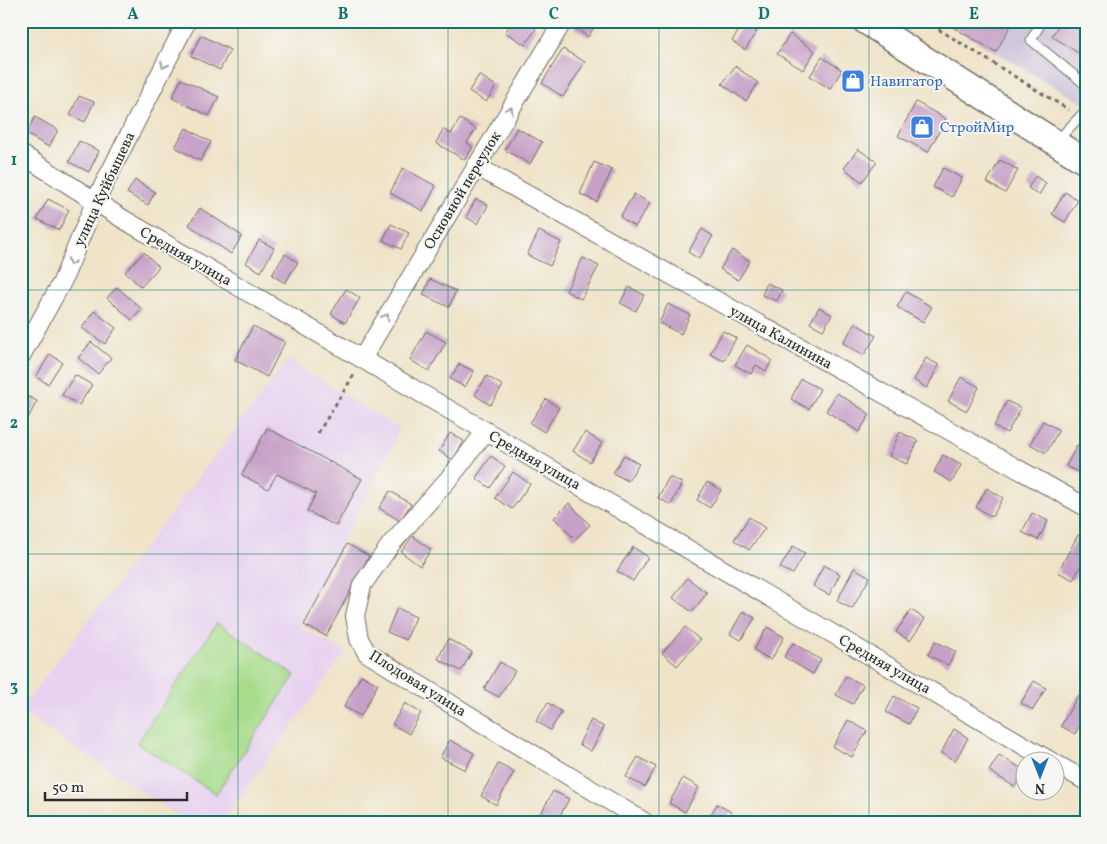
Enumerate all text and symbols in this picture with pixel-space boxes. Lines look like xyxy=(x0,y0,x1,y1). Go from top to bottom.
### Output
text: A xyxy=(127,4,139,26)
text: B xyxy=(338,4,349,26)
text: C xyxy=(549,4,559,26)
text: D xyxy=(758,4,770,26)
text: E xyxy=(969,4,979,26)
one-way arrow xyxy=(161,59,171,68)
shop icon: Навигатор xyxy=(840,68,866,94)
place label: Навигатор xyxy=(870,72,943,93)
one-way arrow xyxy=(503,106,513,115)
shop icon: СтройМир xyxy=(909,114,935,140)
place label: СтройМир xyxy=(940,118,1014,139)
street label: Основной переулок xyxy=(420,128,507,254)
street label: улица Куйбышева xyxy=(70,129,141,250)
text: 1 xyxy=(11,150,17,172)
street label: Средняя улица xyxy=(135,222,235,292)
one-way arrow xyxy=(66,257,76,265)
street label: улица Калинина xyxy=(725,301,835,375)
one-way arrow xyxy=(380,314,390,323)
text: 2 xyxy=(10,413,18,435)
street label: Средняя улица xyxy=(484,426,584,496)
street label: Средняя улица xyxy=(834,630,934,700)
street label: Плодовая улица xyxy=(365,646,470,723)
text: 3 xyxy=(10,676,18,698)
north arrow xyxy=(1014,752,1064,802)
scale bar xyxy=(45,769,188,801)
text: 50 m xyxy=(52,778,84,799)
text: N xyxy=(1035,778,1045,797)

